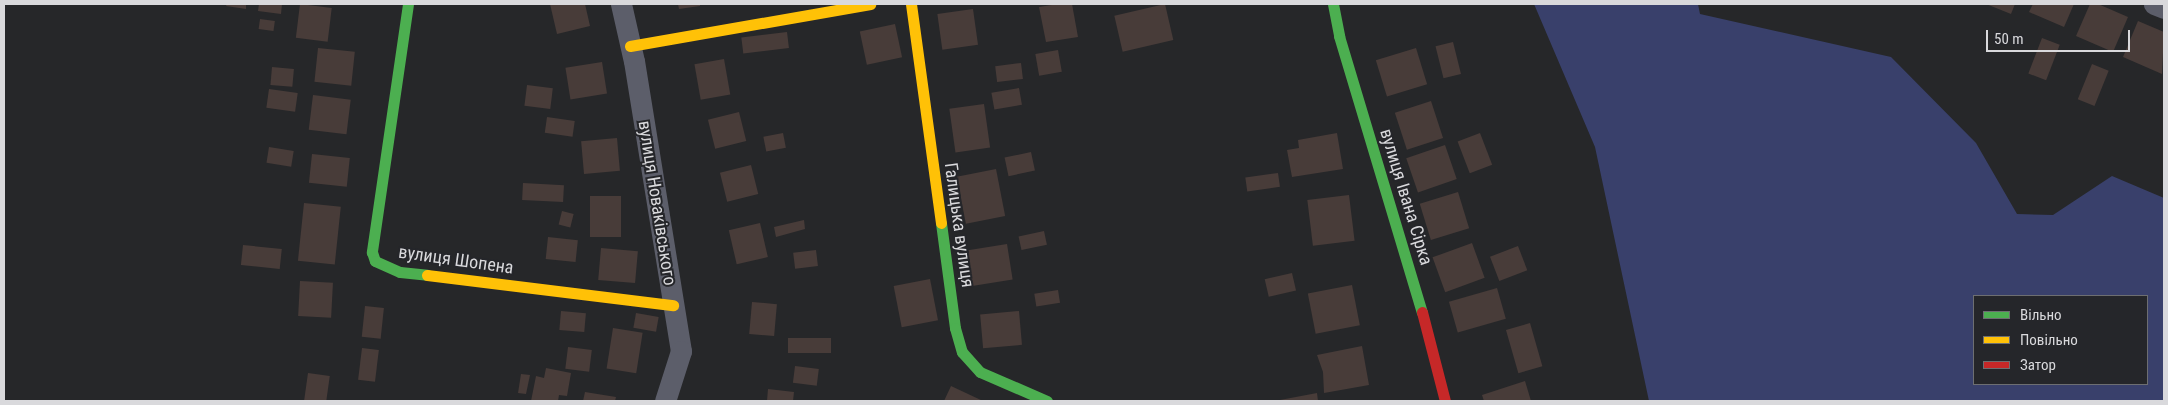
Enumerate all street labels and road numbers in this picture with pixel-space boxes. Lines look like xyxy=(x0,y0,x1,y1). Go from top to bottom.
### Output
street label: вулиця Новаківського xyxy=(633,119,681,287)
street label: вулиця Івана Сірка xyxy=(1375,126,1437,268)
street label: Галицька вулиця xyxy=(940,161,978,289)
street label: вулиця Шопена xyxy=(397,241,515,279)

